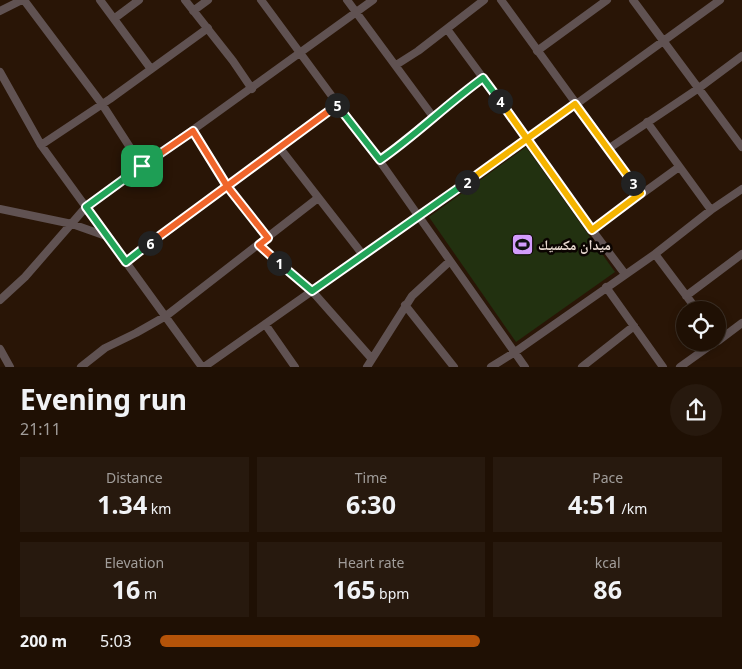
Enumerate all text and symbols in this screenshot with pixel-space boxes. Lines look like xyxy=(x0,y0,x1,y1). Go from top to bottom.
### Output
pin: 4 xyxy=(488,88,512,114)
pin: 5 xyxy=(324,92,350,118)
text: 4 xyxy=(496,92,505,111)
text: 5 xyxy=(333,96,342,115)
pin xyxy=(121,145,163,187)
icon: arrive xyxy=(128,152,156,180)
pin: 2 xyxy=(454,170,480,194)
pin: 3 xyxy=(620,170,646,196)
text: 2 xyxy=(463,173,472,192)
text: 3 xyxy=(629,174,638,193)
pin: 6 xyxy=(138,230,162,256)
sports icon: ميدان مكسيك xyxy=(510,233,534,257)
text: 6 xyxy=(146,234,155,253)
place label: ميدان مكسيك xyxy=(538,235,611,254)
pin: 1 xyxy=(266,250,292,276)
text: 1 xyxy=(275,254,284,273)
map controls xyxy=(676,301,726,351)
button: locate xyxy=(676,301,726,351)
text: Evening run xyxy=(20,380,187,418)
button: share xyxy=(670,384,722,436)
text: 21:11 xyxy=(20,418,61,440)
text: Distance xyxy=(106,468,163,487)
text: Time xyxy=(355,468,387,487)
text: Pace xyxy=(592,468,623,487)
text: 1.34 xyxy=(97,487,147,521)
text: 6:30 xyxy=(346,487,396,521)
text: 4:51 xyxy=(568,487,618,521)
text: km xyxy=(147,499,171,518)
text: /km xyxy=(618,499,647,518)
text: Elevation xyxy=(104,553,164,572)
text: Heart rate xyxy=(338,553,404,572)
text: kcal xyxy=(595,553,621,572)
text: 16 xyxy=(112,572,140,606)
text: 165 xyxy=(333,572,375,606)
text: 86 xyxy=(593,572,622,606)
text: m xyxy=(140,584,157,603)
text: bpm xyxy=(375,584,409,603)
text: 200 m xyxy=(20,630,67,652)
text: 5:03 xyxy=(100,630,132,652)

